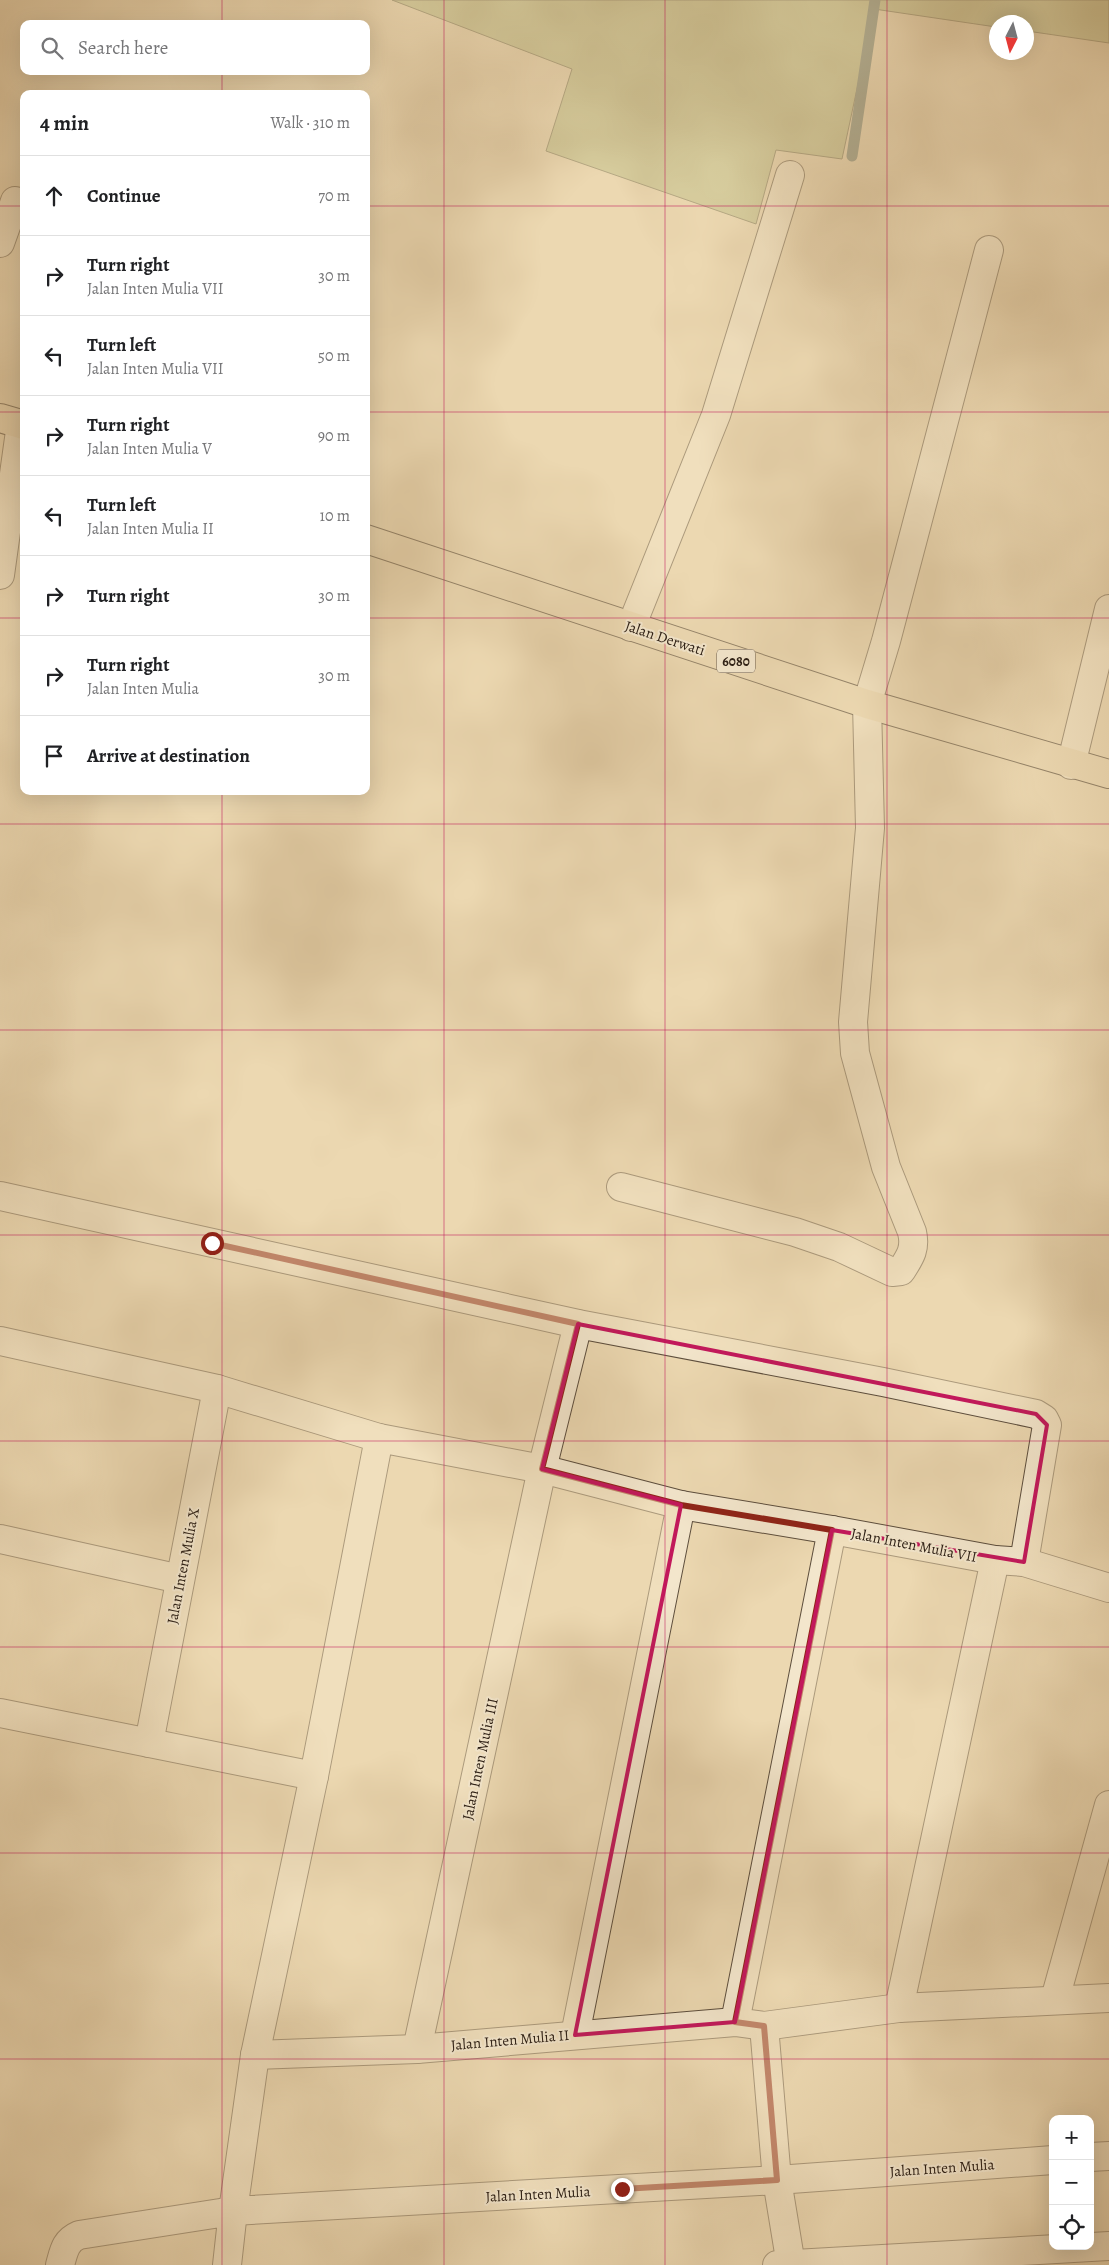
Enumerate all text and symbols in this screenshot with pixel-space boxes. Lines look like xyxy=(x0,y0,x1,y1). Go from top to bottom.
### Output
north arrow xyxy=(989,15,1034,60)
search box xyxy=(20,20,370,75)
icon: search xyxy=(38,34,66,62)
text: Search here xyxy=(78,35,168,61)
text: 4 min xyxy=(40,109,89,137)
text: Walk · 310 m xyxy=(270,112,350,134)
icon: ahead xyxy=(40,182,68,210)
text: Continue xyxy=(87,183,161,209)
text: 70 m xyxy=(318,185,350,207)
text: Turn right xyxy=(87,252,169,278)
icon: right xyxy=(40,262,68,290)
text: 30 m xyxy=(318,265,350,287)
text: Jalan Inten Mulia VII xyxy=(87,278,224,300)
text: Turn left xyxy=(87,332,156,358)
icon: left xyxy=(40,342,68,370)
text: 50 m xyxy=(318,345,350,367)
text: Jalan Inten Mulia VII xyxy=(87,358,224,380)
text: Turn right xyxy=(87,412,169,438)
icon: right xyxy=(40,422,68,450)
text: 90 m xyxy=(318,425,350,447)
text: Jalan Inten Mulia V xyxy=(87,438,212,460)
text: Turn left xyxy=(87,492,156,518)
icon: left xyxy=(40,502,68,530)
text: 10 m xyxy=(320,505,350,527)
text: Jalan Inten Mulia II xyxy=(87,518,214,540)
icon: right xyxy=(40,582,68,610)
text: Turn right xyxy=(87,583,169,609)
text: 30 m xyxy=(318,585,350,607)
street label: Jalan Derwati xyxy=(622,616,708,660)
road number: 6080 xyxy=(717,649,755,672)
text: Turn right xyxy=(87,652,169,678)
icon: right xyxy=(40,662,68,690)
text: 30 m xyxy=(318,665,350,687)
text: Jalan Inten Mulia xyxy=(87,678,199,700)
icon: arrive xyxy=(40,742,68,770)
text: Arrive at destination xyxy=(87,743,250,769)
route start xyxy=(201,1232,224,1255)
street label: Jalan Inten Mulia X xyxy=(162,1506,204,1626)
street label: Jalan Inten Mulia VII xyxy=(849,1523,979,1567)
street label: Jalan Inten Mulia III xyxy=(457,1696,503,1822)
street label: Jalan Inten Mulia II xyxy=(450,2025,570,2055)
map controls xyxy=(1049,2115,1094,2250)
button: + xyxy=(1049,2115,1094,2160)
street label: Jalan Inten Mulia xyxy=(889,2154,995,2182)
button: − xyxy=(1049,2160,1094,2205)
route end xyxy=(611,2178,634,2201)
street label: Jalan Inten Mulia xyxy=(485,2181,591,2207)
button: locate xyxy=(1049,2205,1094,2250)

